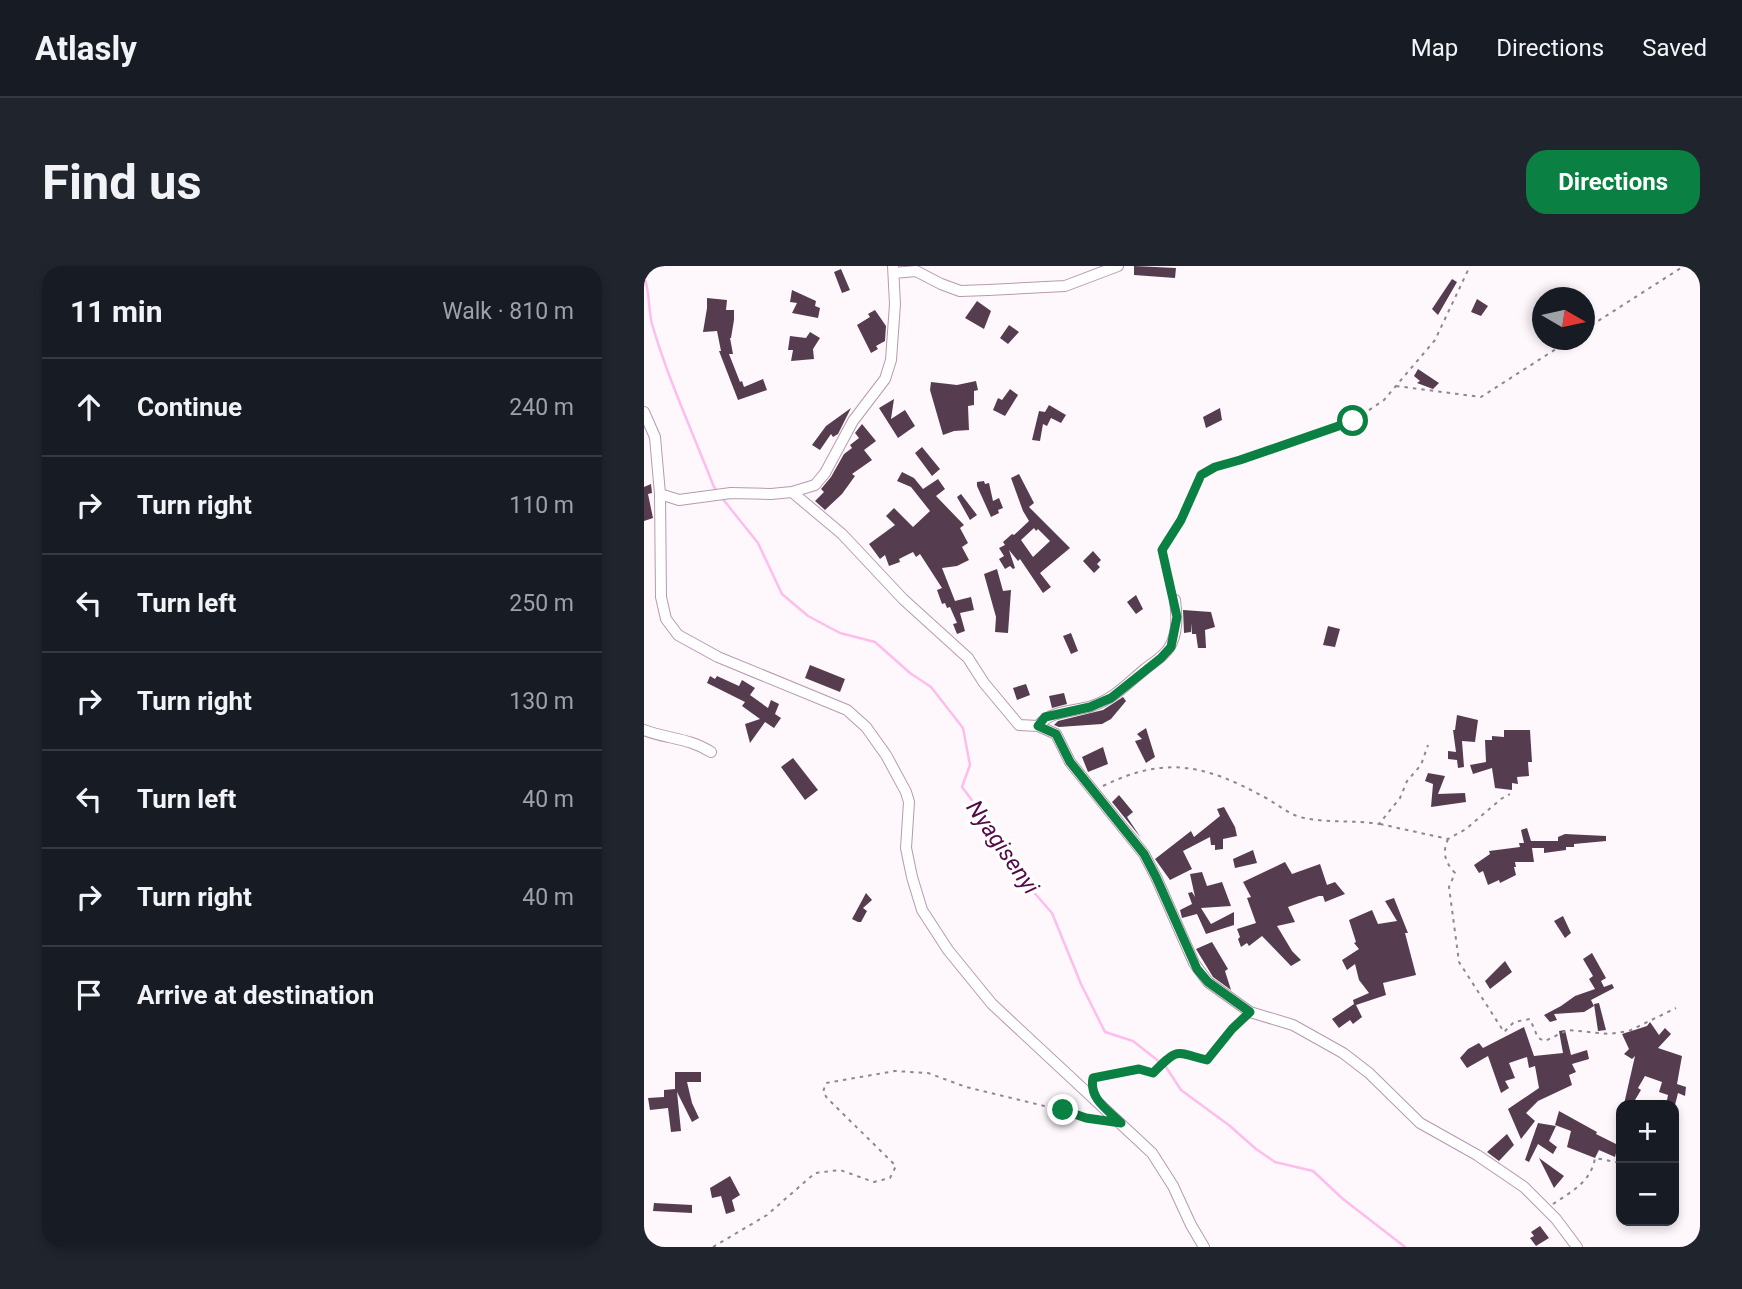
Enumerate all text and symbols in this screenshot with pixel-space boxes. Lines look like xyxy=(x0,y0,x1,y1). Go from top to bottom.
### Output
text: Atlasly xyxy=(35,29,137,68)
text: Map xyxy=(1411,34,1458,62)
text: Directions xyxy=(1496,34,1604,62)
text: Saved xyxy=(1642,34,1707,62)
button: Directions xyxy=(1526,150,1700,214)
text: Find us xyxy=(42,154,202,211)
north arrow xyxy=(1532,287,1595,350)
text: 11 min xyxy=(70,294,163,329)
text: Walk · 810 m xyxy=(442,298,574,325)
icon: ahead xyxy=(70,388,108,426)
text: Continue xyxy=(137,392,242,422)
text: 240 m xyxy=(509,394,574,421)
route start xyxy=(1337,405,1368,436)
icon: right xyxy=(70,486,108,524)
text: Turn right xyxy=(137,490,252,520)
text: 110 m xyxy=(509,492,574,519)
icon: left xyxy=(70,584,108,622)
text: Turn left xyxy=(137,588,236,618)
text: 250 m xyxy=(509,590,574,617)
icon: right xyxy=(70,682,108,720)
text: Turn right xyxy=(137,686,252,716)
text: 130 m xyxy=(509,688,574,715)
icon: left xyxy=(70,780,108,818)
text: Turn left xyxy=(137,784,236,814)
text: 40 m xyxy=(522,786,574,813)
water label: Nyagisenyi xyxy=(961,795,1045,900)
icon: right xyxy=(70,878,108,916)
text: Turn right xyxy=(137,882,252,912)
text: 40 m xyxy=(522,884,574,911)
icon: arrive xyxy=(70,976,108,1014)
text: Arrive at destination xyxy=(137,980,374,1010)
route end xyxy=(1047,1094,1078,1125)
map controls xyxy=(1616,1100,1679,1226)
button: + xyxy=(1616,1100,1679,1163)
button: − xyxy=(1616,1163,1679,1226)

